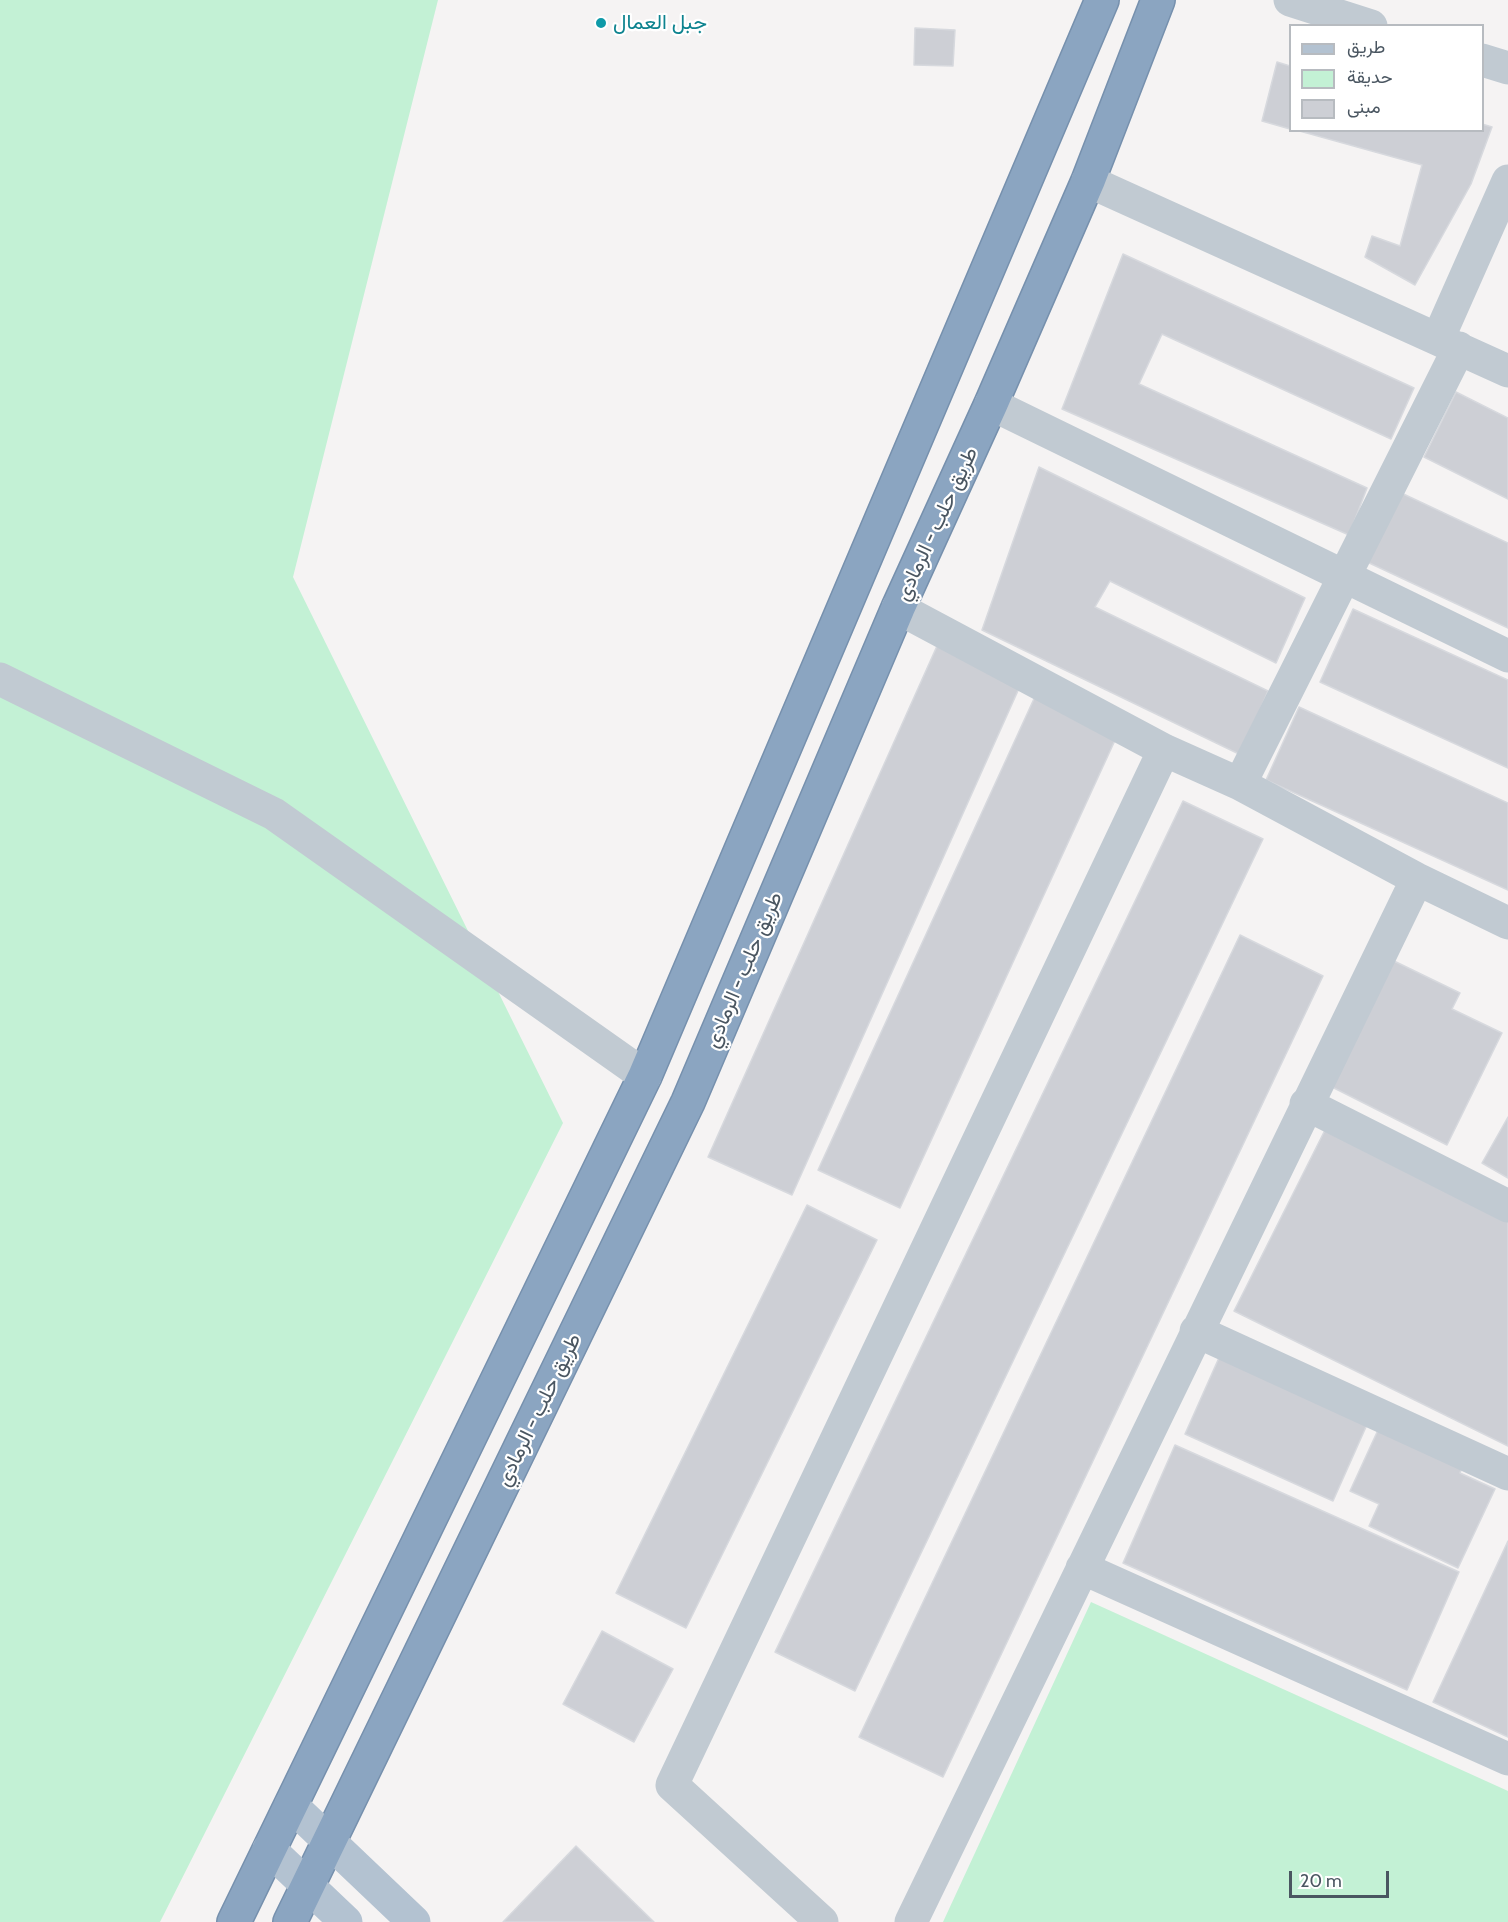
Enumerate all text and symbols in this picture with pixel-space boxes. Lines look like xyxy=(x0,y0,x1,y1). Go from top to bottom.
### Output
place label: جبل العمال xyxy=(613,10,707,36)
marker: جبل العمال xyxy=(594,16,608,30)
legend xyxy=(1289,24,1484,132)
text: طريق xyxy=(1347,36,1385,58)
text: حديقة xyxy=(1347,66,1393,88)
text: مبنى xyxy=(1347,96,1381,118)
street label: طريق حلب - الرمادي xyxy=(890,443,984,605)
street label: طريق حلب - الرمادي xyxy=(700,888,788,1052)
street label: طريق حلب - الرمادي xyxy=(491,1330,587,1490)
scale bar xyxy=(1292,1859,1392,1897)
text: 20 m xyxy=(1300,1870,1342,1892)

